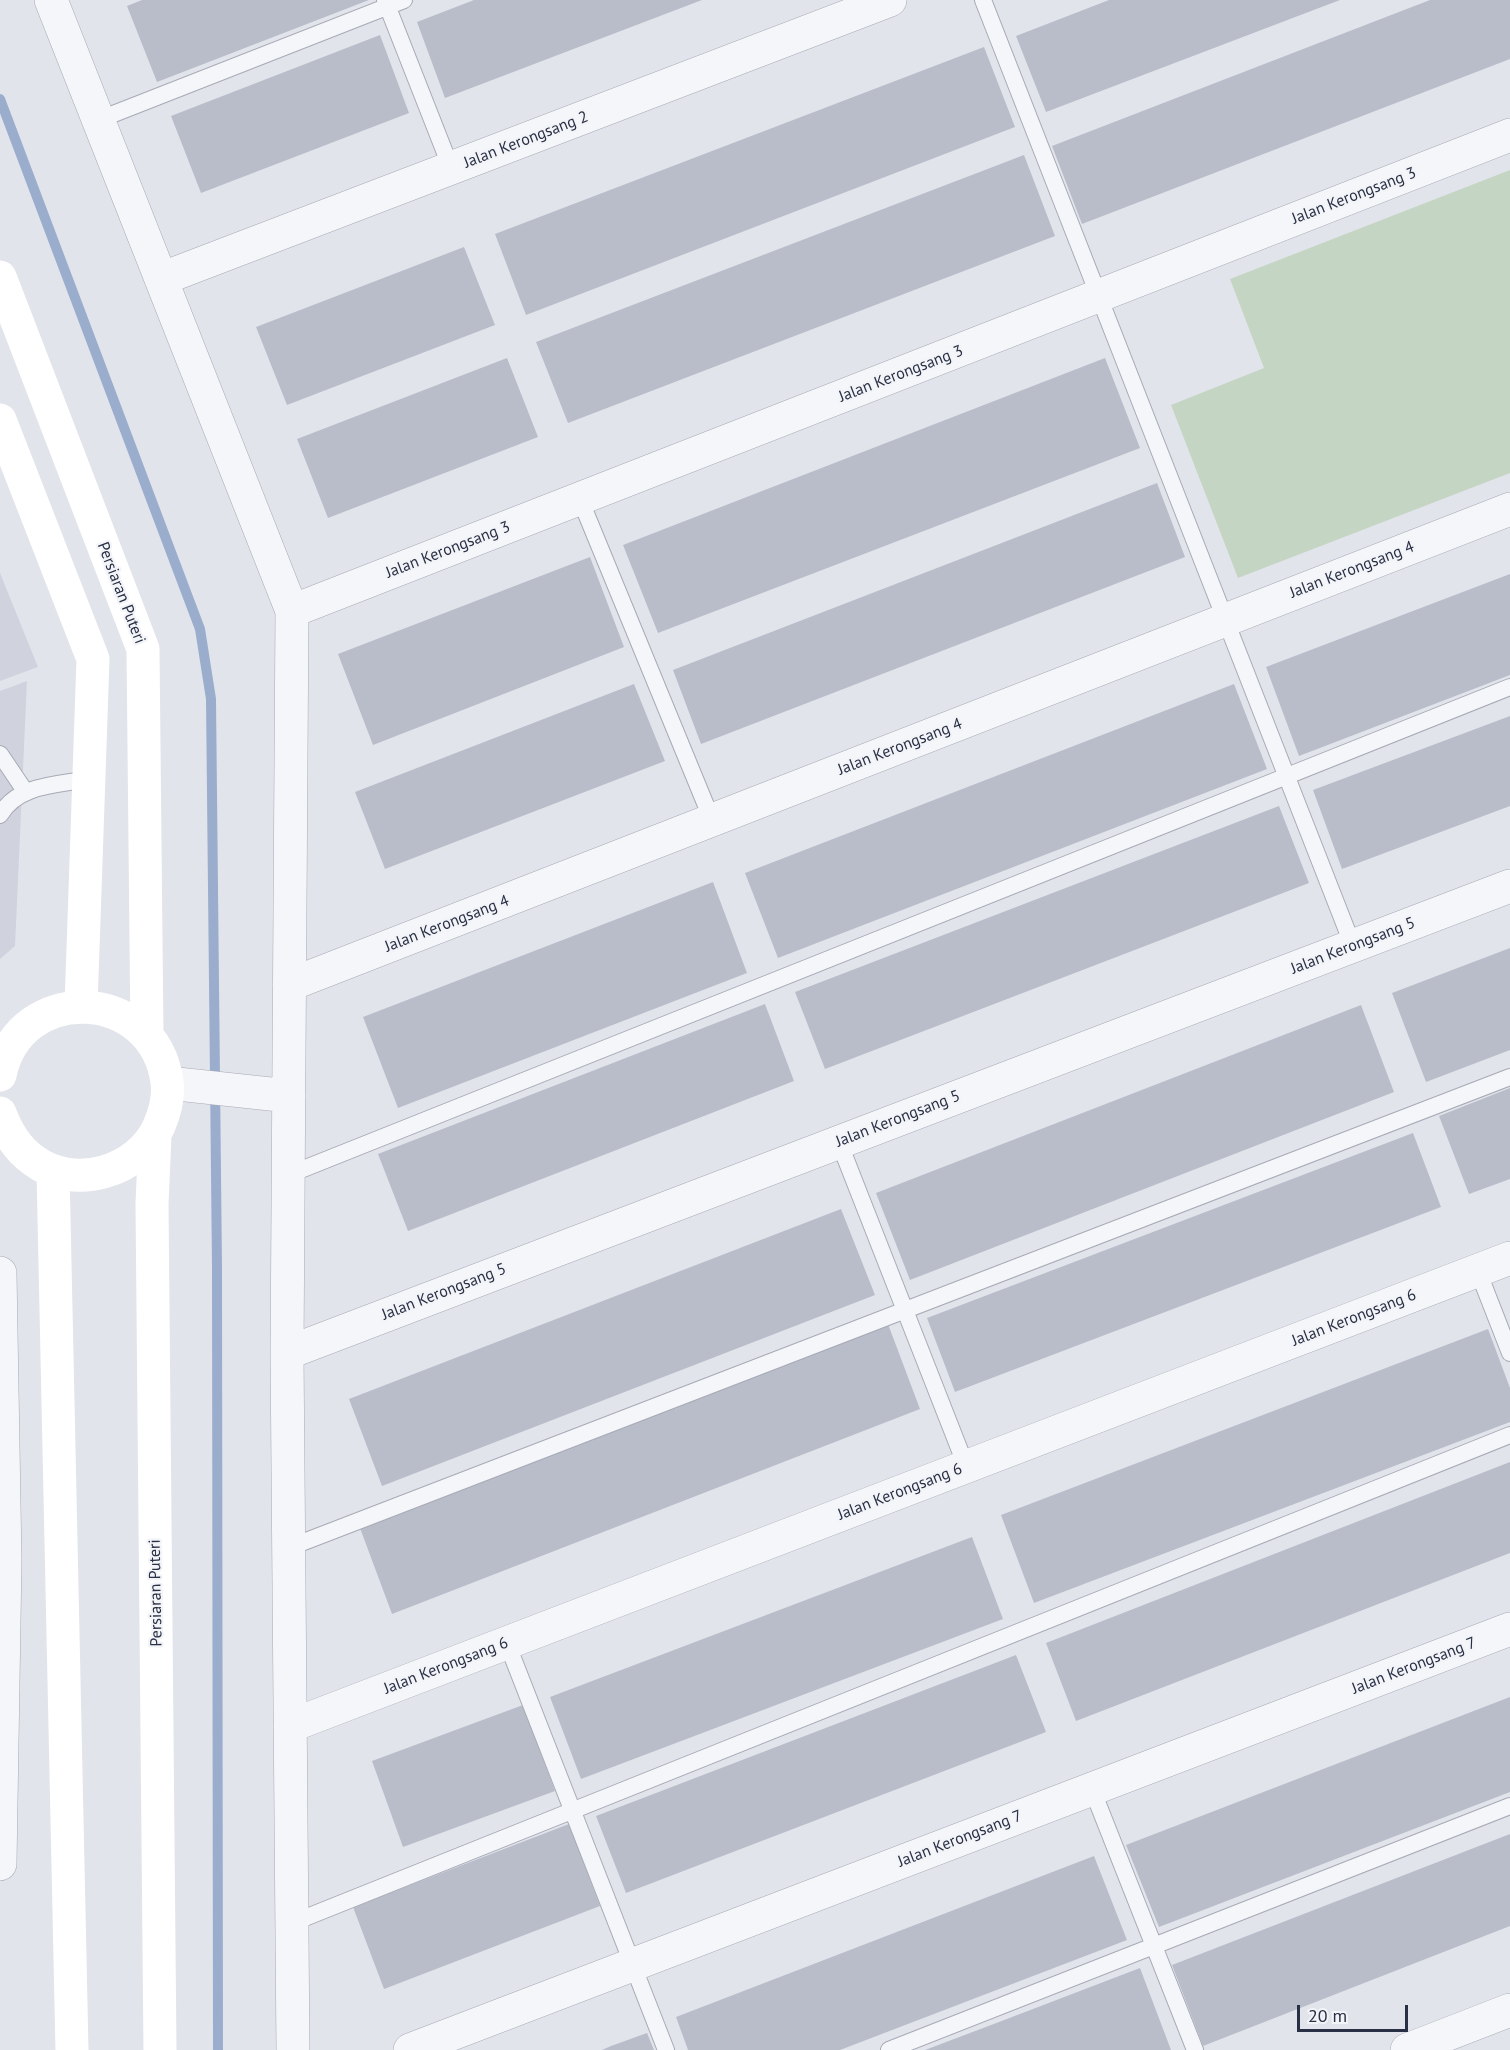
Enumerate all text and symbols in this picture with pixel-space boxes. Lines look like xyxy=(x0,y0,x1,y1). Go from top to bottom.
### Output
street label: Jalan Kerongsang 2 xyxy=(461,107,591,173)
street label: Jalan Kerongsang 3 xyxy=(1289,163,1419,229)
street label: Jalan Kerongsang 3 xyxy=(836,341,966,407)
street label: Jalan Kerongsang 3 xyxy=(383,517,513,583)
street label: Jalan Kerongsang 4 xyxy=(1287,537,1417,603)
street label: Persiaran Puteri xyxy=(93,539,149,647)
street label: Jalan Kerongsang 4 xyxy=(835,714,965,780)
street label: Jalan Kerongsang 4 xyxy=(382,891,512,957)
street label: Jalan Kerongsang 5 xyxy=(1288,913,1418,979)
street label: Jalan Kerongsang 5 xyxy=(833,1086,963,1152)
street label: Jalan Kerongsang 5 xyxy=(379,1259,509,1325)
street label: Jalan Kerongsang 6 xyxy=(1289,1285,1419,1351)
street label: Jalan Kerongsang 6 xyxy=(835,1459,965,1525)
street label: Persiaran Puteri xyxy=(145,1539,167,1647)
street label: Jalan Kerongsang 6 xyxy=(381,1633,511,1699)
street label: Jalan Kerongsang 7 xyxy=(1349,1633,1479,1699)
street label: Jalan Kerongsang 7 xyxy=(895,1806,1025,1872)
scale bar xyxy=(1300,1993,1411,2031)
text: 20 m xyxy=(1308,2004,1347,2027)

